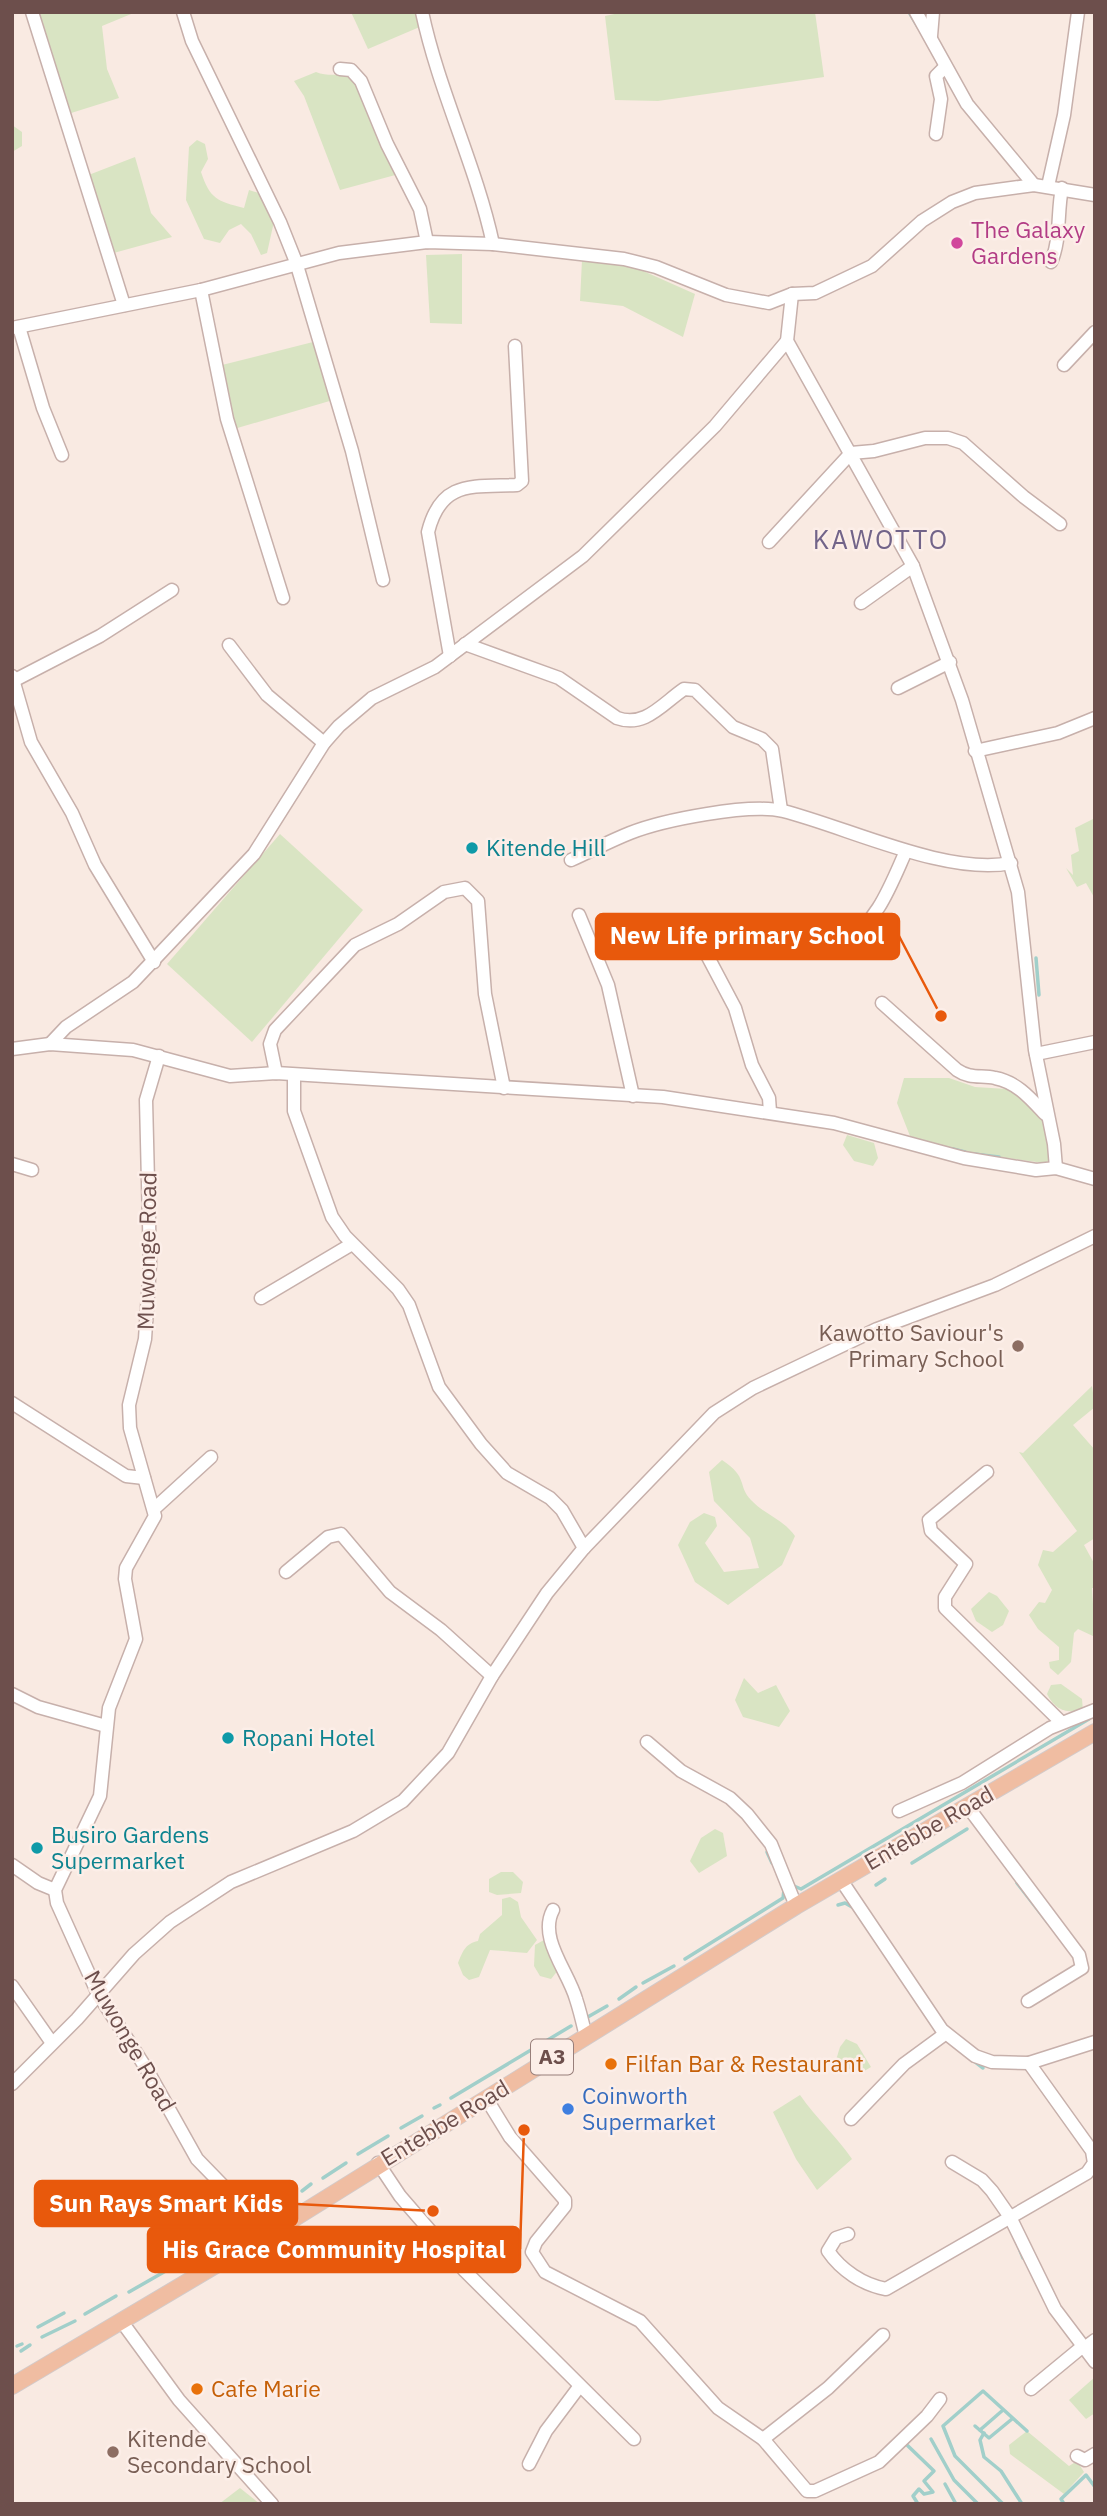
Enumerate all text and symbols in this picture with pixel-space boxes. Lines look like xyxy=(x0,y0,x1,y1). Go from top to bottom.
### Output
place label: The Galaxy Gardens xyxy=(971,214,1086,270)
marker: The Galaxy Gardens xyxy=(949,235,965,251)
district label: KAWOTTO xyxy=(813,522,949,556)
place label: Kitende Hill xyxy=(486,832,606,862)
marker: Kitende Hill xyxy=(464,840,480,856)
callout: New Life primary School xyxy=(596,914,899,959)
text: New Life primary School xyxy=(610,919,884,951)
street label: Muwonge Road xyxy=(130,1172,162,1330)
place label: Kawotto Saviour's Primary School xyxy=(819,1317,1004,1373)
marker: Kawotto Saviour's Primary School xyxy=(1010,1338,1026,1354)
place label: Ropani Hotel xyxy=(242,1722,375,1752)
marker: Ropani Hotel xyxy=(220,1730,236,1746)
street label: Entebbe Road xyxy=(858,1778,999,1876)
place label: Busiro Gardens Supermarket xyxy=(51,1819,209,1875)
marker: Busiro Gardens Supermarket xyxy=(29,1840,45,1856)
street label: Muwonge Road xyxy=(78,1965,183,2116)
road number: A3 xyxy=(531,2039,573,2074)
place label: Filfan Bar & Restaurant xyxy=(625,2048,864,2078)
marker: Filfan Bar & Restaurant xyxy=(603,2056,619,2072)
street label: Entebbe Road xyxy=(375,2072,514,2172)
place label: Coinworth Supermarket xyxy=(582,2080,716,2136)
marker: Coinworth Supermarket xyxy=(560,2101,576,2117)
callout: Sun Rays Smart Kids xyxy=(35,2181,297,2226)
text: Sun Rays Smart Kids xyxy=(49,2187,283,2219)
callout: His Grace Community Hospital xyxy=(148,2227,520,2272)
text: His Grace Community Hospital xyxy=(162,2233,506,2265)
place label: Cafe Marie xyxy=(211,2373,321,2403)
marker: Cafe Marie xyxy=(189,2381,205,2397)
place label: Kitende Secondary School xyxy=(127,2423,312,2479)
marker: Kitende Secondary School xyxy=(105,2444,121,2460)

